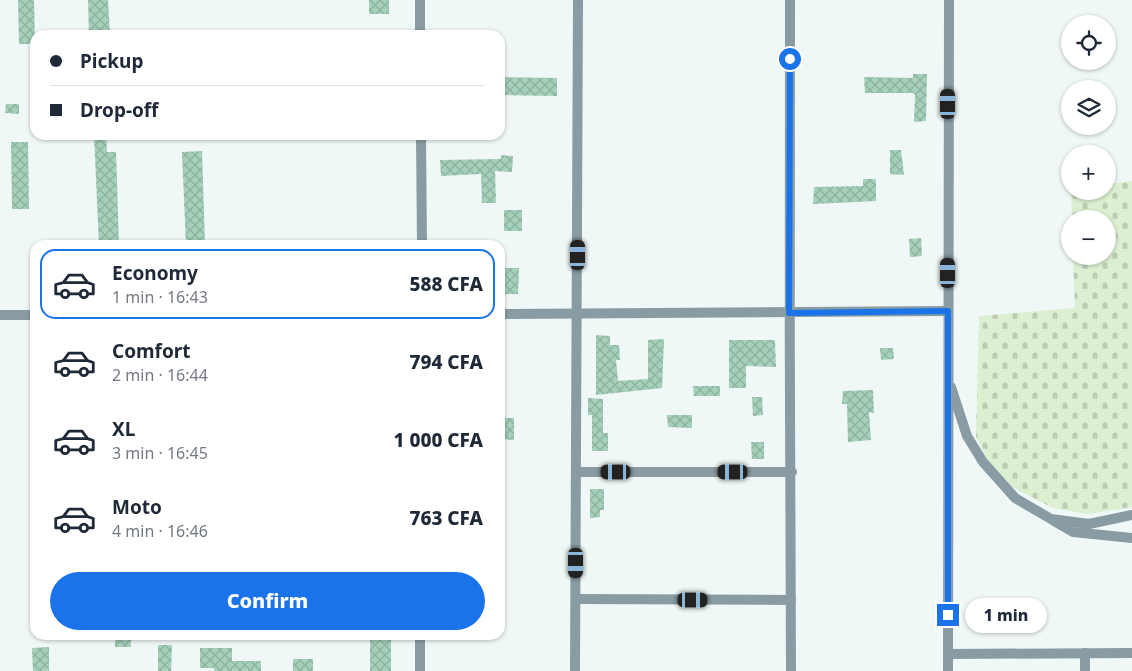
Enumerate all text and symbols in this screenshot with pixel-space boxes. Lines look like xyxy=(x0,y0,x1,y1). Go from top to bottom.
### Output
map controls xyxy=(1061,15,1116,265)
button: locate xyxy=(1061,15,1116,70)
text: Pickup xyxy=(80,48,143,74)
route start xyxy=(779,48,801,70)
button: layers xyxy=(1061,80,1116,135)
car xyxy=(940,89,955,119)
text: Drop-off xyxy=(80,97,159,123)
button: + xyxy=(1061,145,1116,200)
button: − xyxy=(1061,210,1116,265)
car xyxy=(570,240,585,270)
car xyxy=(940,258,955,288)
text: Economy xyxy=(112,260,198,286)
icon: car xyxy=(52,262,97,307)
text: 588 CFA xyxy=(409,271,483,297)
text: 1 min · 16:43 xyxy=(112,286,208,308)
text: Comfort xyxy=(112,338,191,364)
icon: car xyxy=(52,340,97,385)
text: 794 CFA xyxy=(409,349,483,375)
text: 2 min · 16:44 xyxy=(112,364,208,386)
text: XL xyxy=(112,416,135,442)
icon: car xyxy=(52,418,97,463)
text: 1 000 CFA xyxy=(394,427,483,453)
text: 3 min · 16:45 xyxy=(112,442,208,464)
car xyxy=(601,465,631,480)
car xyxy=(718,465,748,480)
text: Moto xyxy=(112,494,162,520)
icon: car xyxy=(52,496,97,541)
text: 763 CFA xyxy=(409,505,483,531)
text: 4 min · 16:46 xyxy=(112,520,208,542)
car xyxy=(568,548,583,578)
button: Confirm xyxy=(50,572,485,630)
car xyxy=(678,593,708,608)
callout: 1 min xyxy=(966,598,1048,632)
route end xyxy=(937,604,959,626)
text: 1 min xyxy=(984,604,1028,626)

